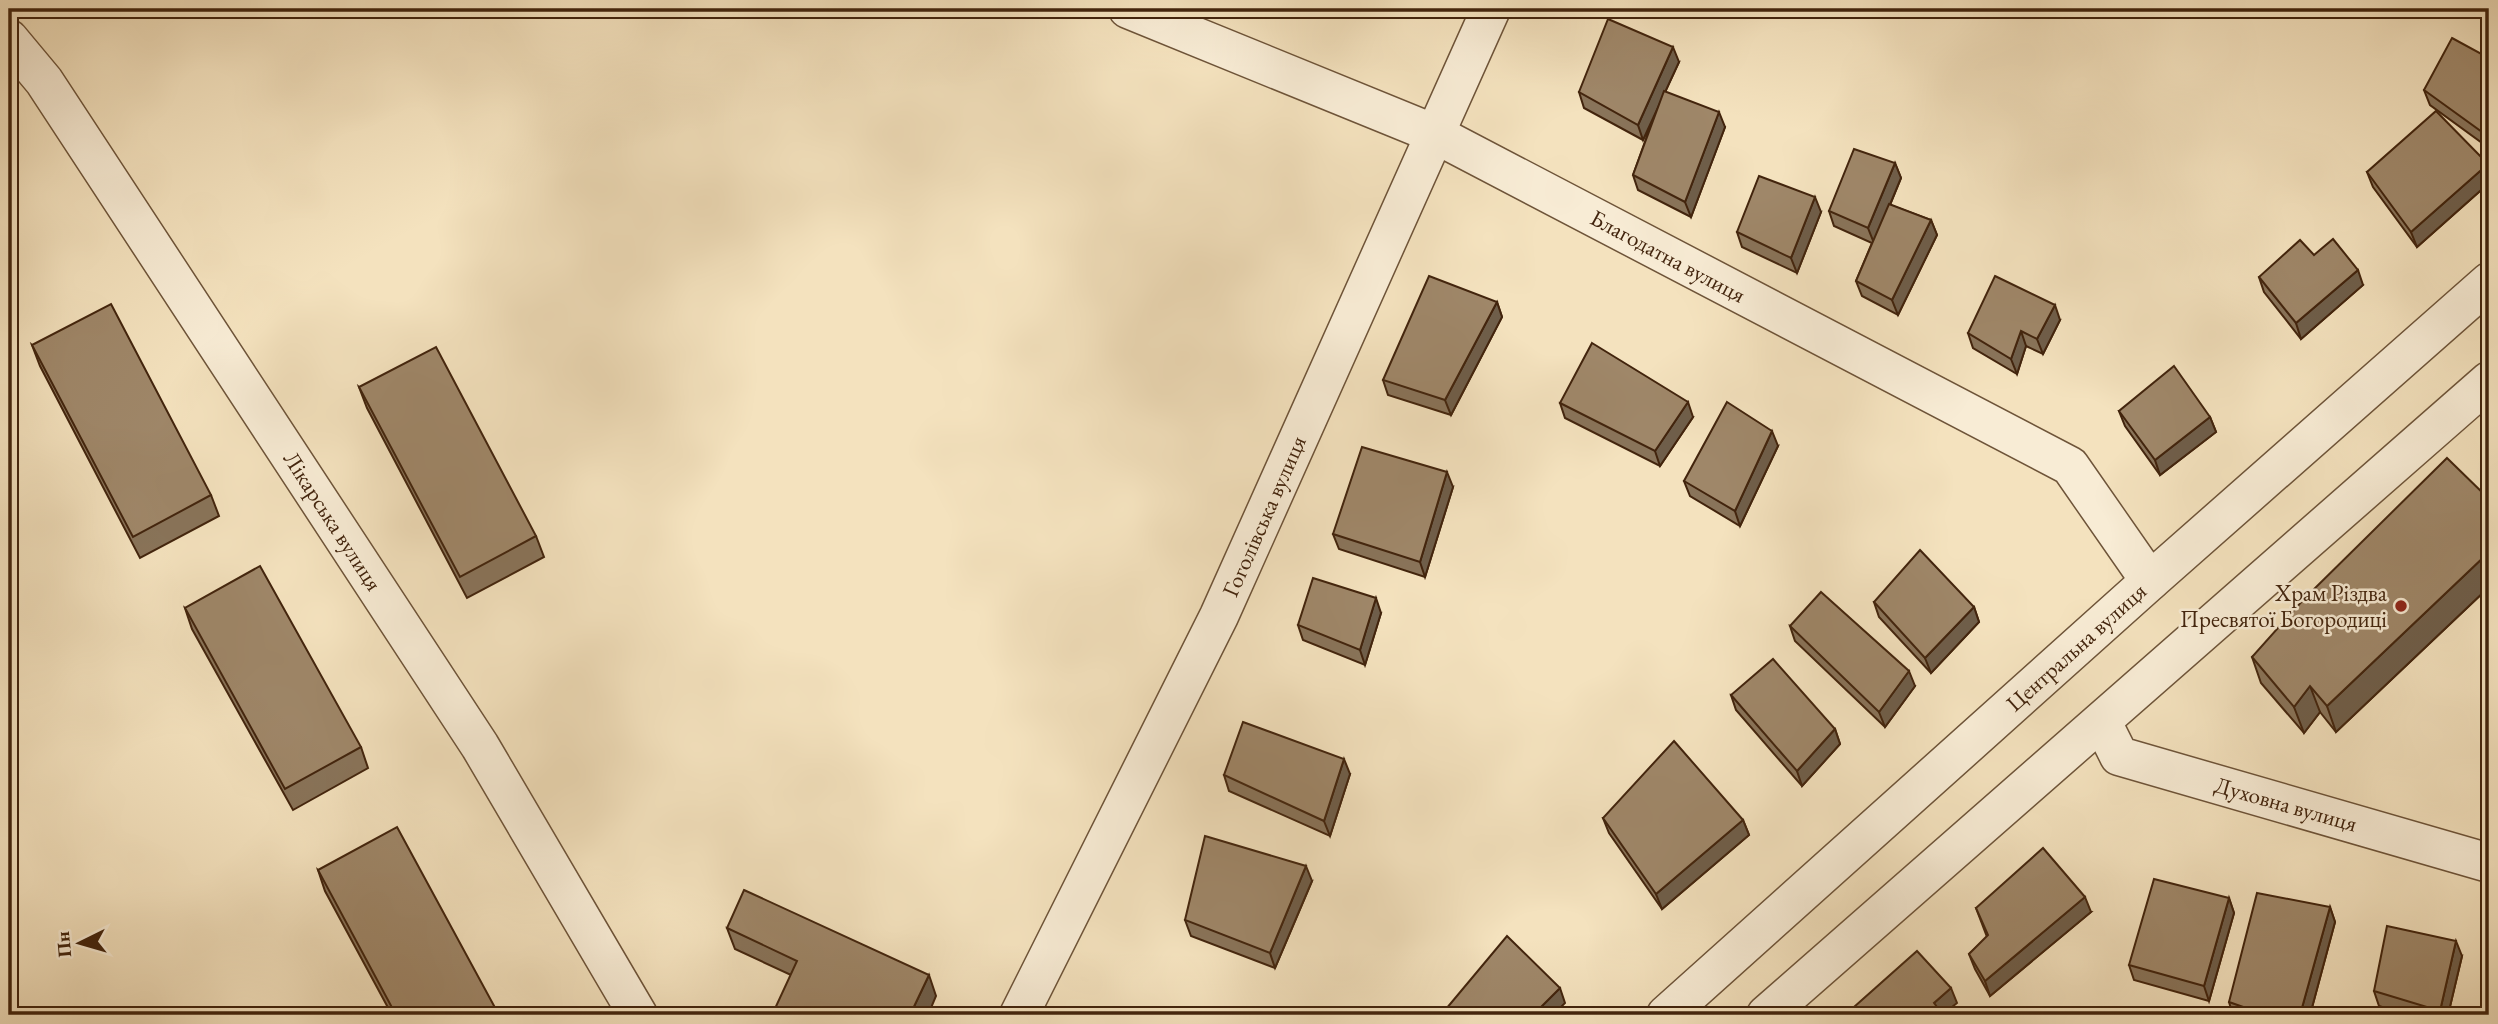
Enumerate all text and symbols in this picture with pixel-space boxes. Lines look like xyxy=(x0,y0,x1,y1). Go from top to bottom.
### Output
street label: Благодатна вулиця xyxy=(1585,202,1751,310)
street label: Гоголівська вулиця xyxy=(1215,431,1313,601)
street label: Лікарська вулиця xyxy=(277,446,389,596)
street label: Центральна вулиця xyxy=(1999,576,2153,718)
place label: Храм Різдва Пресвятої Богородиці xyxy=(2180,578,2388,634)
marker: Храм Різдва Пресвятої Богородиці xyxy=(2393,598,2409,614)
street label: Духовна вулиця xyxy=(2211,769,2361,839)
north arrow xyxy=(46,908,116,978)
text: Пн xyxy=(50,930,77,958)

